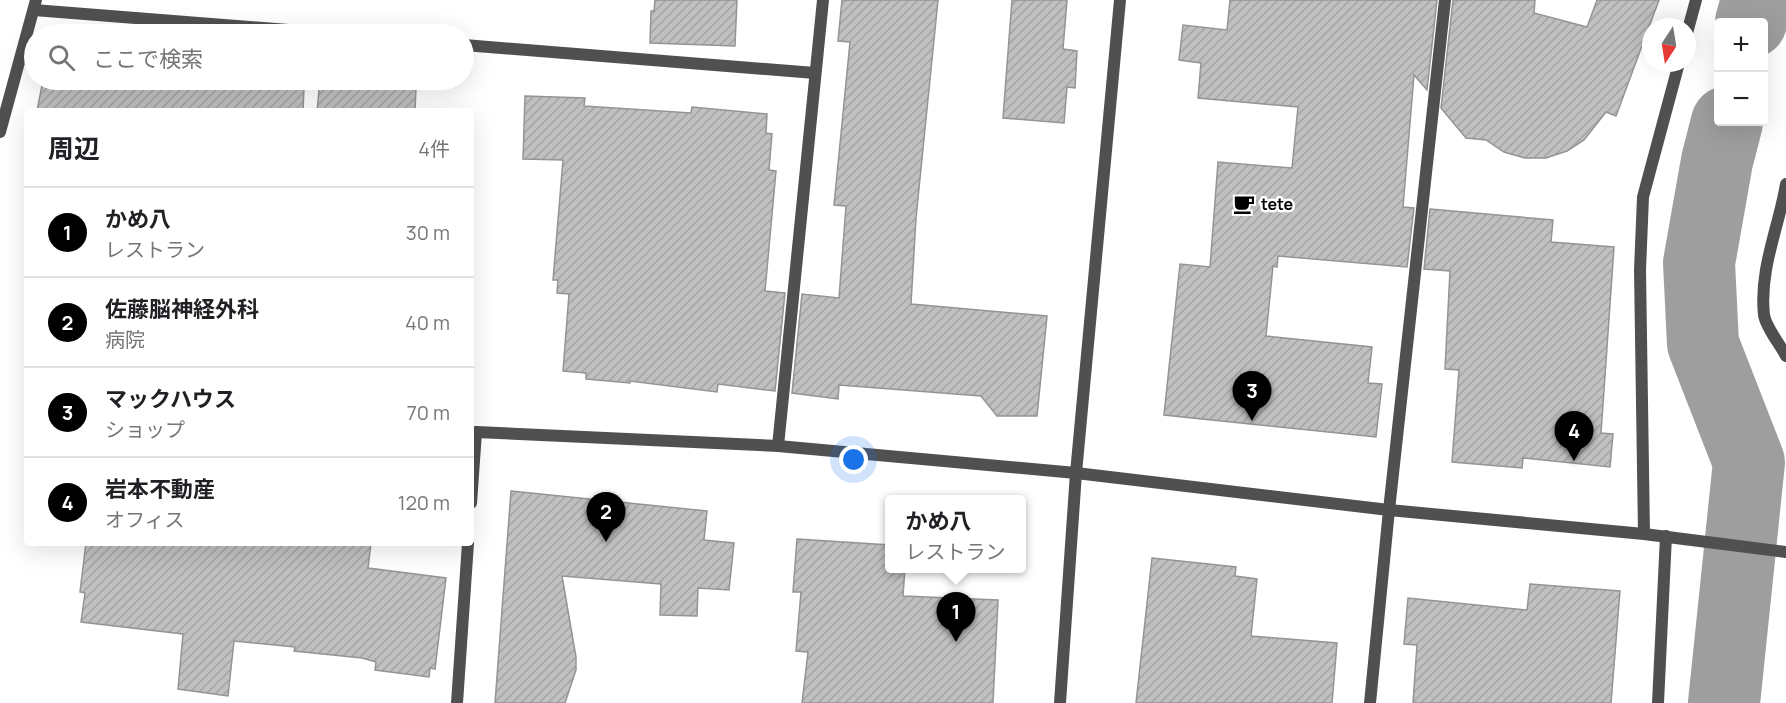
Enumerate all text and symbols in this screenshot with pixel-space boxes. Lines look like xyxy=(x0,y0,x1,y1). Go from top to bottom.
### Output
north arrow xyxy=(1642,18,1696,72)
map controls xyxy=(1714,18,1768,126)
button: + xyxy=(1714,18,1768,72)
search box xyxy=(24,24,474,90)
icon: search xyxy=(45,41,78,74)
text: ここで検索 xyxy=(93,44,203,74)
button: − xyxy=(1714,72,1768,126)
text: 周辺 xyxy=(48,130,100,166)
text: 4件 xyxy=(418,135,450,162)
cafe icon: tete xyxy=(1232,192,1256,216)
place label: tete xyxy=(1261,193,1294,215)
text: かめ八 xyxy=(105,204,171,234)
text: 1 xyxy=(63,219,72,246)
text: 30 m xyxy=(406,219,450,246)
text: レストラン xyxy=(105,236,205,263)
text: 佐藤脳神経外科 xyxy=(105,294,259,324)
text: 2 xyxy=(62,309,73,336)
text: 40 m xyxy=(405,309,450,336)
text: 病院 xyxy=(105,326,145,353)
pin: 3 xyxy=(1232,372,1272,421)
text: マックハウス xyxy=(105,384,236,414)
text: 3 xyxy=(62,399,73,426)
text: 70 m xyxy=(407,399,450,426)
pin: 4 xyxy=(1554,412,1594,461)
text: ショップ xyxy=(105,416,185,443)
your location xyxy=(839,445,868,474)
text: 岩本不動産 xyxy=(105,474,215,504)
text: 4 xyxy=(61,489,74,516)
text: 120 m xyxy=(398,489,450,516)
pin: 2 xyxy=(586,492,626,542)
popup xyxy=(885,495,1026,573)
text: オフィス xyxy=(105,506,185,533)
text: かめ八 xyxy=(906,506,972,536)
text: レストラン xyxy=(906,538,1006,565)
pin: 1 xyxy=(936,592,976,642)

